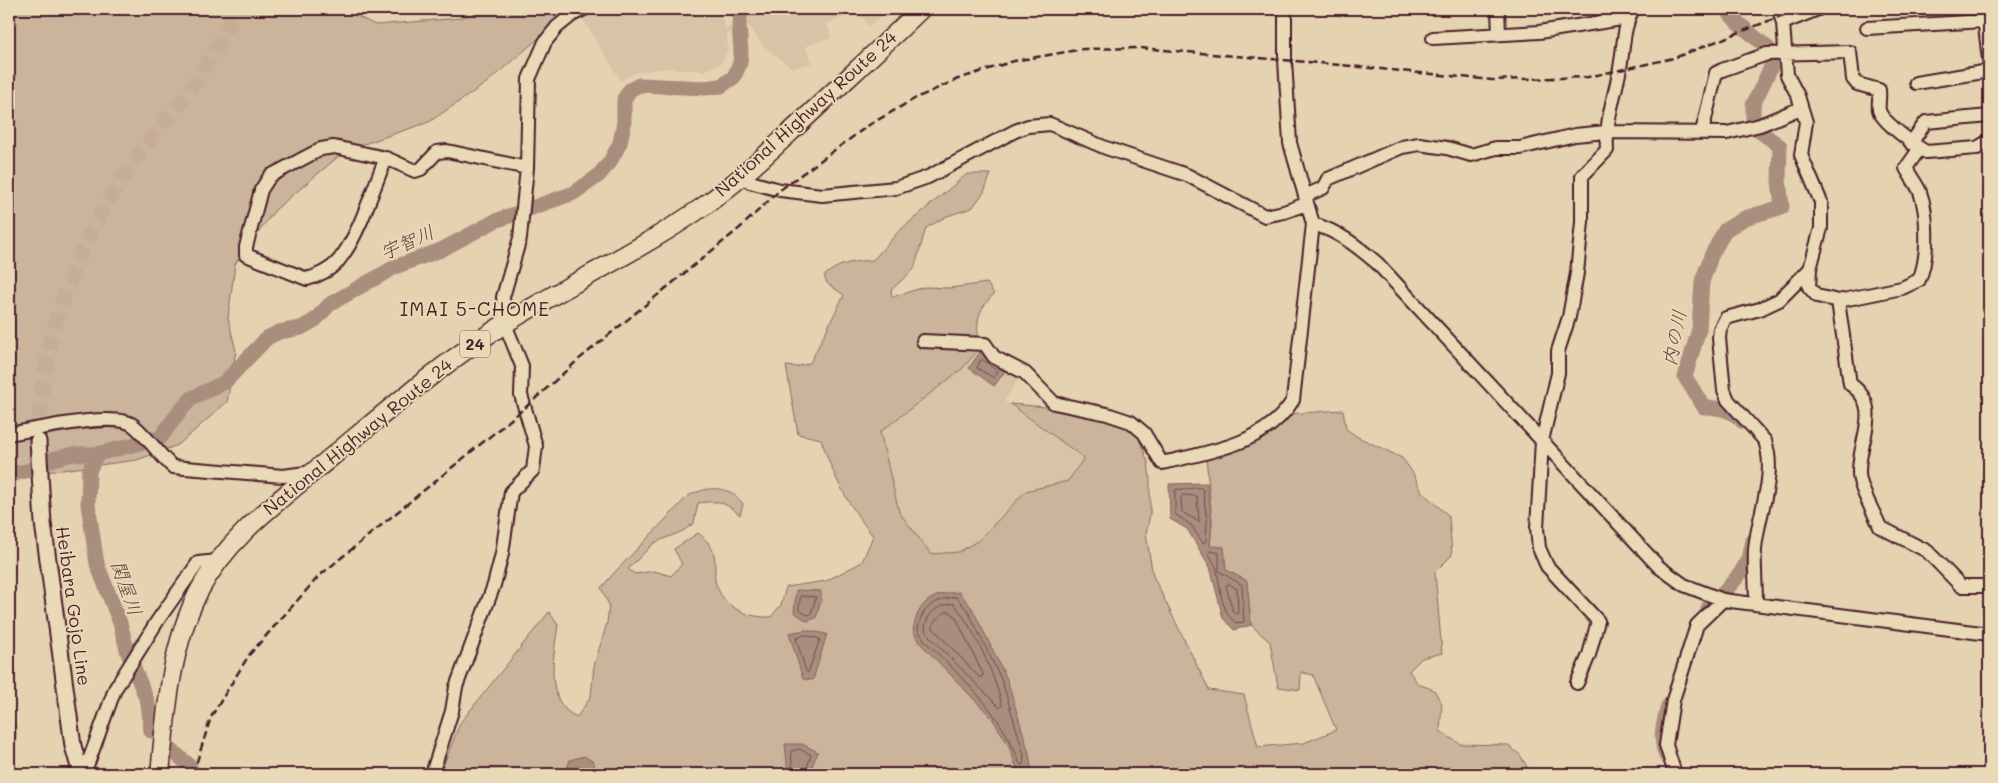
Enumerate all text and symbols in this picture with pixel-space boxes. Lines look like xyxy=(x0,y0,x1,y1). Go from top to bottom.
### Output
street label: National Highway Route 24 xyxy=(709,25,902,201)
water label: 宇智川 xyxy=(376,219,438,265)
district label: IMAI 5-CHOME xyxy=(400,296,550,321)
water label: 内の川 xyxy=(1656,308,1691,368)
road number: 24 xyxy=(460,330,490,358)
street label: National Highway Route 24 xyxy=(258,352,457,520)
street label: Heibara Gojo Line xyxy=(51,525,97,687)
water label: 関屋川 xyxy=(106,557,149,619)

